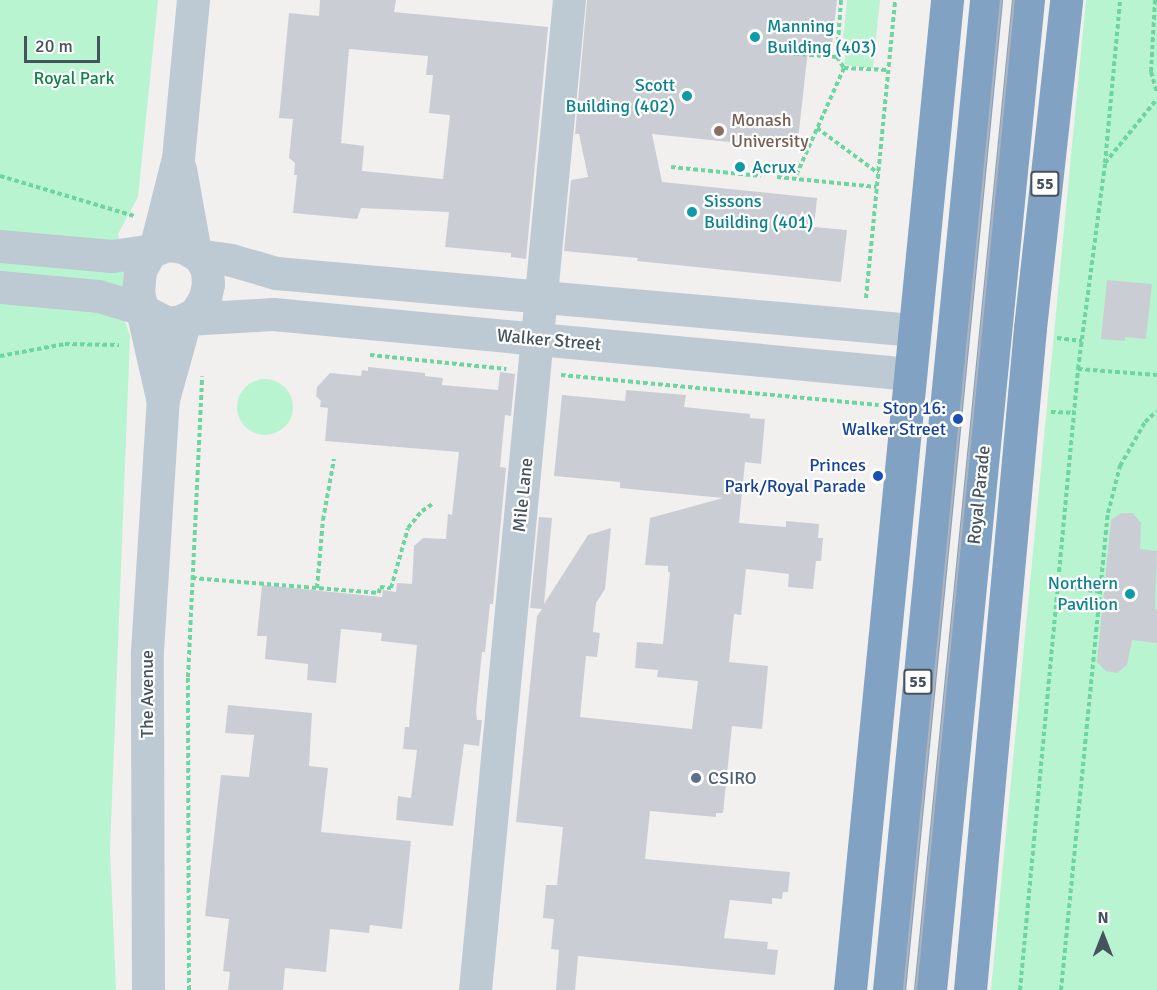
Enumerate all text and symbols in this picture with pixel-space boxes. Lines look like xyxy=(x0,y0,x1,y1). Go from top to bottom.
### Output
place label: Manning Building (403) xyxy=(767,16,876,58)
scale bar xyxy=(27,24,104,62)
marker: Manning Building (403) xyxy=(748,30,762,44)
text: 20 m xyxy=(35,35,73,57)
park label: Royal Park xyxy=(34,67,114,89)
place label: Scott Building (402) xyxy=(566,75,675,118)
marker: Scott Building (402) xyxy=(680,89,694,103)
place label: Monash University xyxy=(731,110,809,152)
marker: Monash University xyxy=(712,124,726,138)
place label: Acrux xyxy=(752,156,796,178)
marker: Acrux xyxy=(733,160,747,174)
road number: 55 xyxy=(1030,171,1060,197)
place label: Sissons Building (401) xyxy=(704,191,813,234)
marker: Sissons Building (401) xyxy=(685,205,699,219)
street label: Walker Street xyxy=(496,325,602,355)
place label: Stop 16: Walker Street xyxy=(842,398,946,440)
marker: Stop 16: Walker Street xyxy=(951,412,965,426)
street label: Royal Parade xyxy=(963,445,995,545)
place label: Princes Park/Royal Parade xyxy=(725,455,866,498)
street label: Mile Lane xyxy=(508,457,538,533)
marker: Princes Park/Royal Parade xyxy=(871,469,885,483)
place label: Northern Pavilion xyxy=(1048,573,1118,616)
marker: Northern Pavilion xyxy=(1123,587,1137,601)
street label: The Avenue xyxy=(136,650,158,738)
road number: 55 xyxy=(903,669,933,695)
place label: CSIRO xyxy=(708,767,757,789)
marker: CSIRO xyxy=(689,771,703,785)
north arrow xyxy=(1073,906,1133,966)
text: N xyxy=(1097,908,1109,928)

